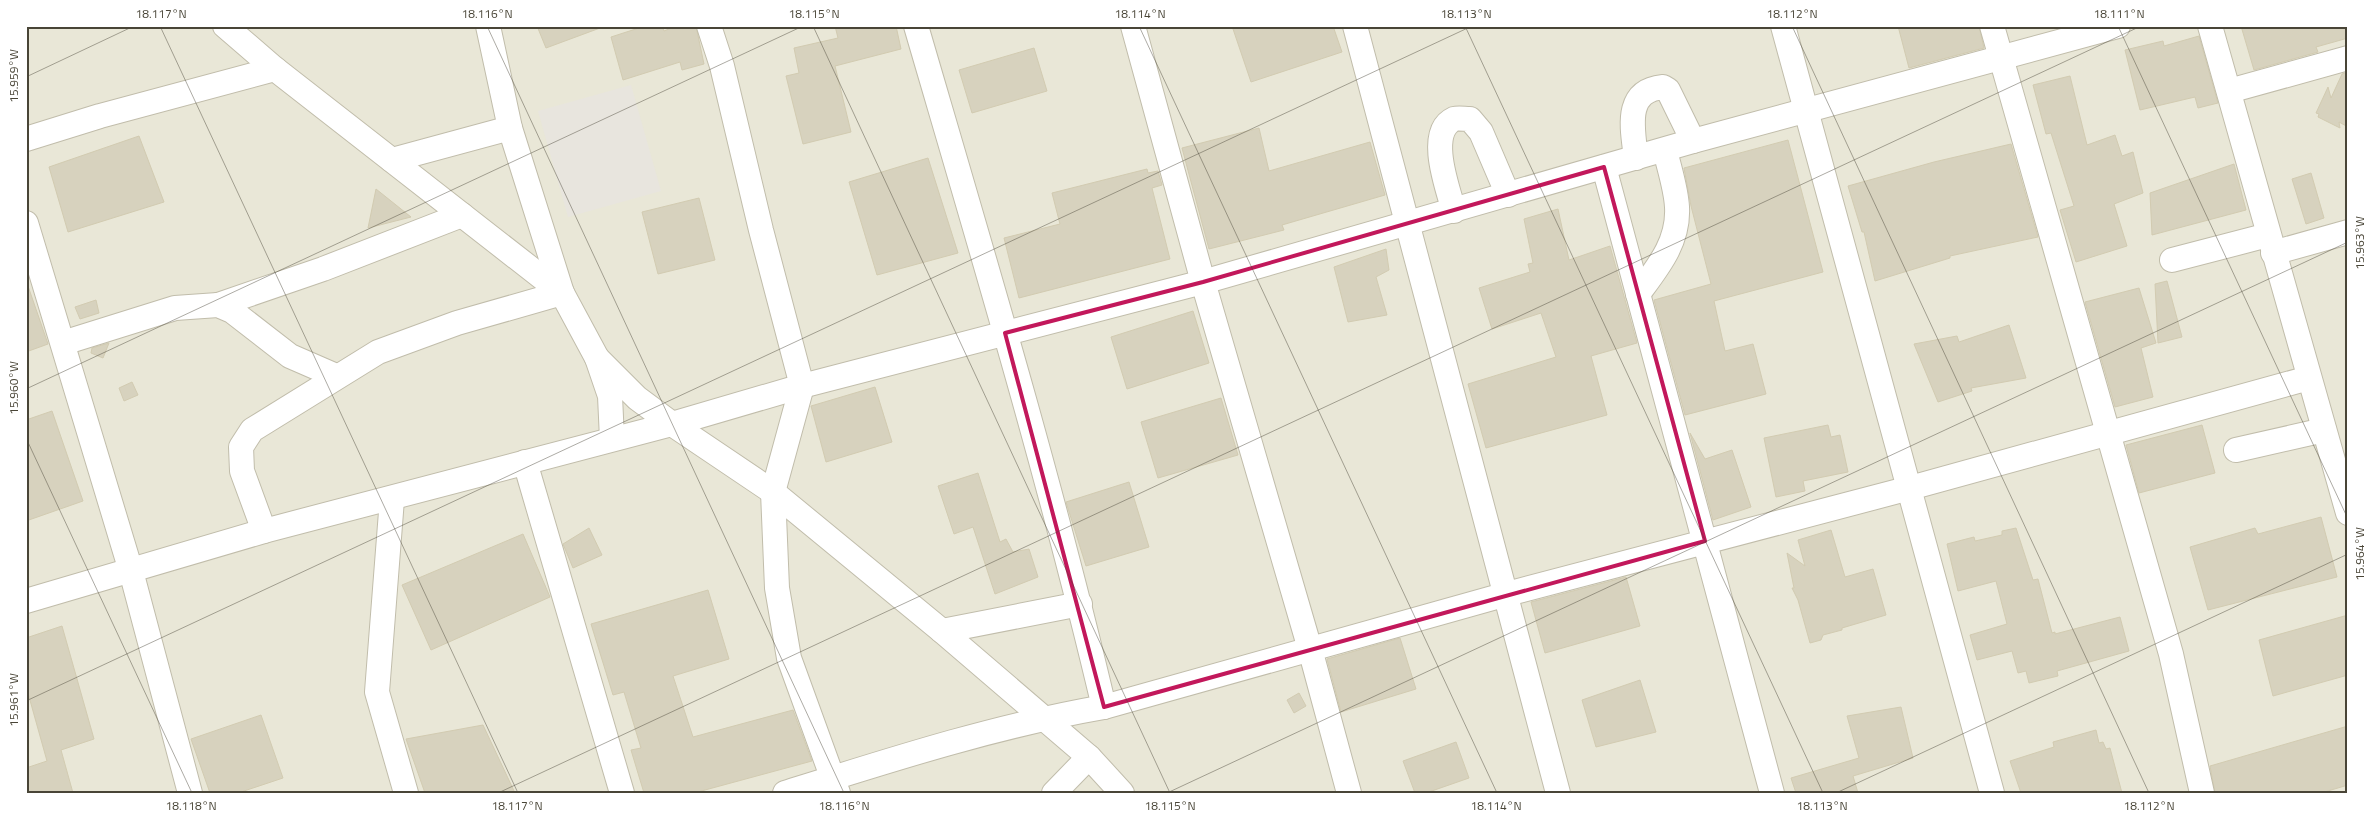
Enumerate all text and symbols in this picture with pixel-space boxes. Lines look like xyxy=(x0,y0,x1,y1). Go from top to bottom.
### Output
text: 18.117°N xyxy=(135,4,187,23)
text: 18.116°N xyxy=(461,4,513,23)
text: 18.115°N xyxy=(788,4,840,23)
text: 18.114°N xyxy=(1114,4,1166,23)
text: 18.113°N xyxy=(1440,4,1492,23)
text: 18.112°N xyxy=(1766,4,1818,23)
text: 18.111°N xyxy=(2093,4,2145,23)
text: 15.959°W xyxy=(4,49,23,103)
text: 15.963°W xyxy=(2350,216,2369,270)
text: 15.960°W xyxy=(4,361,23,415)
text: 15.964°W xyxy=(2350,527,2369,581)
text: 15.961°W xyxy=(4,673,23,727)
text: 18.118°N xyxy=(165,796,217,815)
text: 18.117°N xyxy=(491,796,543,815)
text: 18.116°N xyxy=(818,796,870,815)
text: 18.115°N xyxy=(1144,796,1196,815)
text: 18.114°N xyxy=(1470,796,1522,815)
text: 18.113°N xyxy=(1796,796,1848,815)
text: 18.112°N xyxy=(2123,796,2175,815)

